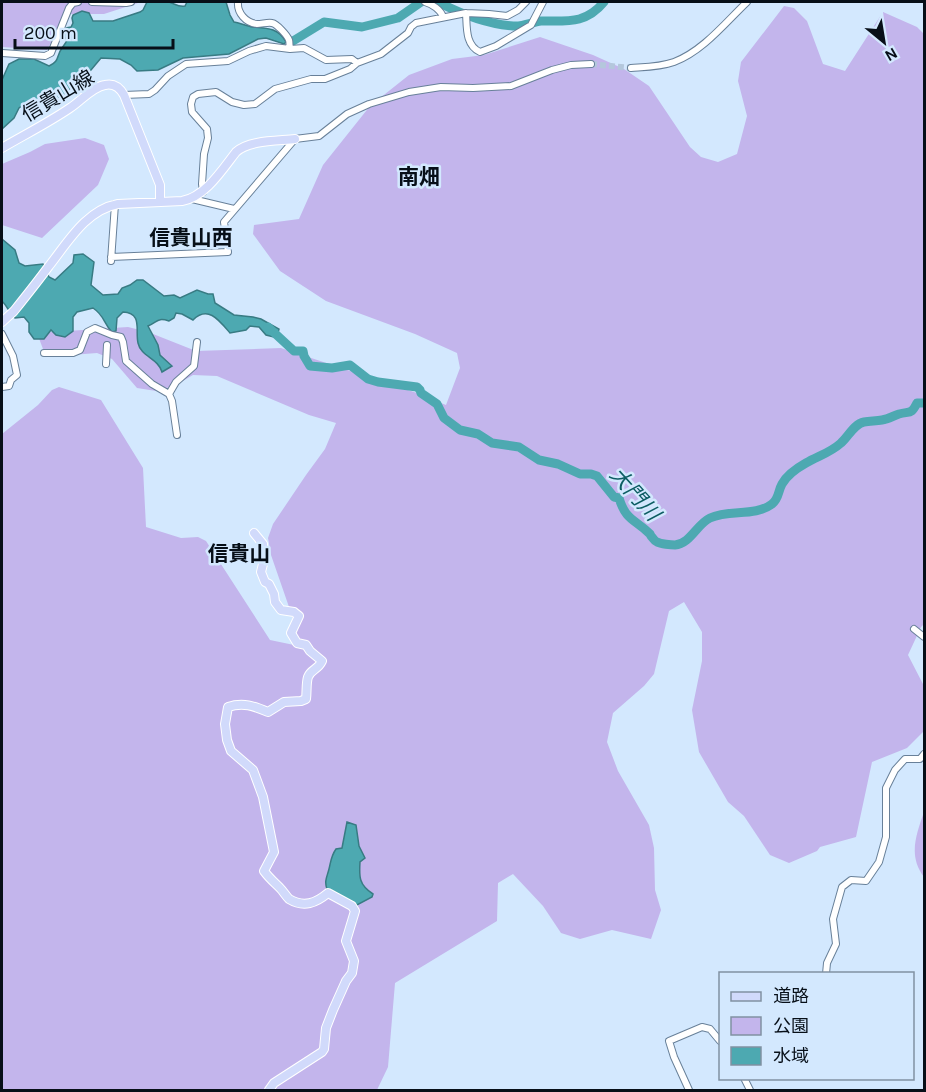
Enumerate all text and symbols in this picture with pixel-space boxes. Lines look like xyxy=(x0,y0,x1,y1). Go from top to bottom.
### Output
scale bar xyxy=(15,12,172,50)
north arrow xyxy=(854,12,914,72)
text: 200 m xyxy=(24,22,77,44)
text: N xyxy=(882,43,901,66)
street label: 信貴山線 xyxy=(18,66,98,126)
district label: 南畑 xyxy=(398,165,440,189)
district label: 信貴山西 xyxy=(149,226,233,250)
water label: 大門川 xyxy=(605,463,666,527)
district label: 信貴山 xyxy=(208,542,271,566)
legend xyxy=(719,972,914,1080)
text: 道路 xyxy=(773,985,809,1007)
text: 公園 xyxy=(773,1015,809,1037)
text: 水域 xyxy=(773,1045,809,1067)

